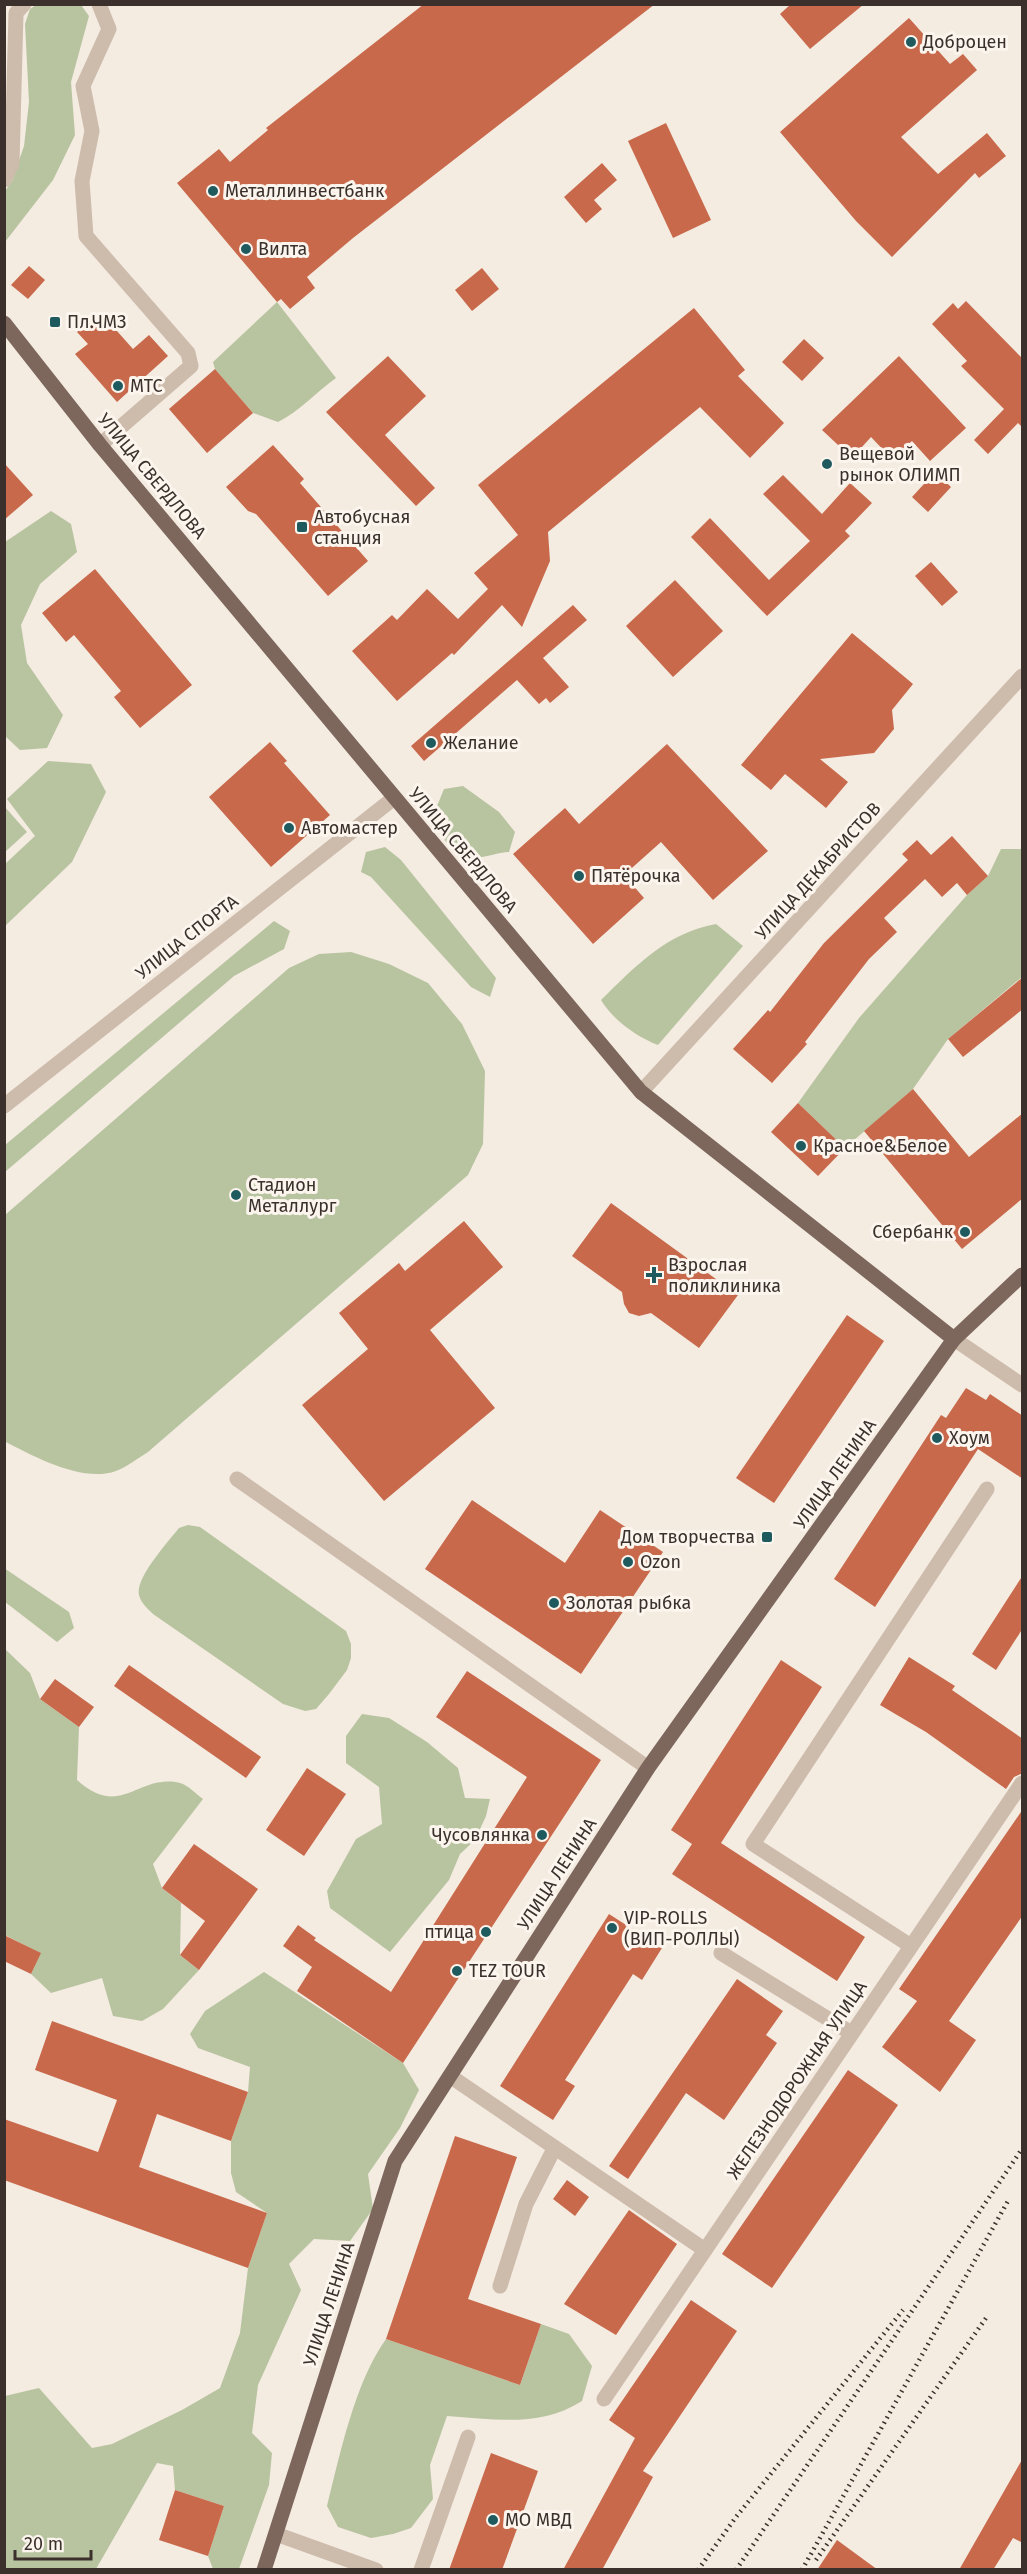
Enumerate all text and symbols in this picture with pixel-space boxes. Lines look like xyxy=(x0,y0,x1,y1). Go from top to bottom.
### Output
place label: Доброцен xyxy=(922,31,1007,53)
marker: Доброцен xyxy=(904,35,918,49)
place label: Металлинвестбанк xyxy=(225,180,385,202)
marker: Металлинвестбанк xyxy=(206,184,220,198)
place label: Вилта xyxy=(258,238,307,260)
marker: Вилта xyxy=(239,242,253,256)
place label: Пл.ЧМЗ xyxy=(67,311,126,333)
marker: Пл.ЧМЗ xyxy=(48,315,62,329)
place label: МТС xyxy=(130,375,163,397)
marker: МТС xyxy=(111,379,125,393)
street label: УЛИЦА СВЕРДЛОВА xyxy=(93,409,211,544)
place label: Вещевой рынок ОЛИМП xyxy=(839,443,961,486)
marker: Вещевой рынок ОЛИМП xyxy=(820,457,834,471)
place label: Автобусная станция xyxy=(314,506,410,549)
marker: Автобусная станция xyxy=(295,520,309,534)
place label: Желание xyxy=(443,732,519,754)
marker: Желание xyxy=(424,736,438,750)
street label: УЛИЦА СВЕРДЛОВА xyxy=(404,783,522,918)
street label: УЛИЦА ДЕКАБРИСТОВ xyxy=(751,798,885,944)
place label: Автомастер xyxy=(301,817,398,839)
marker: Автомастер xyxy=(282,821,296,835)
place label: Пятёрочка xyxy=(591,865,681,887)
marker: Пятёрочка xyxy=(572,869,586,883)
street label: УЛИЦА СПОРТА xyxy=(131,890,243,984)
place label: Красное&Белое xyxy=(813,1135,947,1157)
marker: Красное&Белое xyxy=(794,1139,808,1153)
place label: Стадион Металлург xyxy=(248,1174,337,1217)
marker: Стадион Металлург xyxy=(229,1188,243,1202)
place label: Сбербанк xyxy=(872,1221,954,1243)
marker: Сбербанк xyxy=(958,1225,972,1239)
place label: Взрослая поликлиника xyxy=(668,1254,781,1297)
marker: Взрослая поликлиника xyxy=(645,1266,663,1284)
street label: УЛИЦА ЛЕНИНА xyxy=(789,1414,881,1533)
place label: Хоум xyxy=(949,1427,990,1449)
marker: Хоум xyxy=(930,1431,944,1445)
place label: Дом творчества xyxy=(620,1526,755,1548)
marker: Дом творчества xyxy=(760,1530,774,1544)
place label: Ozon xyxy=(640,1551,681,1573)
marker: Ozon xyxy=(621,1555,635,1569)
place label: Золотая рыбка xyxy=(566,1592,691,1614)
marker: Золотая рыбка xyxy=(547,1596,561,1610)
street label: УЛИЦА ЛЕНИНА xyxy=(513,1813,602,1934)
place label: Чусовлянка xyxy=(432,1824,530,1846)
marker: Чусовлянка xyxy=(535,1828,549,1842)
place label: VIP-ROLLS (ВИП-РОЛЛЫ) xyxy=(624,1907,739,1950)
place label: птица xyxy=(424,1921,474,1943)
marker: VIP-ROLLS (ВИП-РОЛЛЫ) xyxy=(605,1921,619,1935)
marker: птица xyxy=(479,1925,493,1939)
place label: TEZ TOUR xyxy=(469,1960,546,1982)
marker: TEZ TOUR xyxy=(450,1964,464,1978)
street label: ЖЕЛЕЗНОДОРОЖНАЯ УЛИЦА xyxy=(722,1976,872,2183)
street label: УЛИЦА ЛЕНИНА xyxy=(299,2239,360,2369)
place label: МО МВД xyxy=(505,2509,572,2531)
marker: МО МВД xyxy=(486,2513,500,2527)
scale bar xyxy=(15,2523,92,2561)
text: 20 m xyxy=(24,2533,63,2555)

